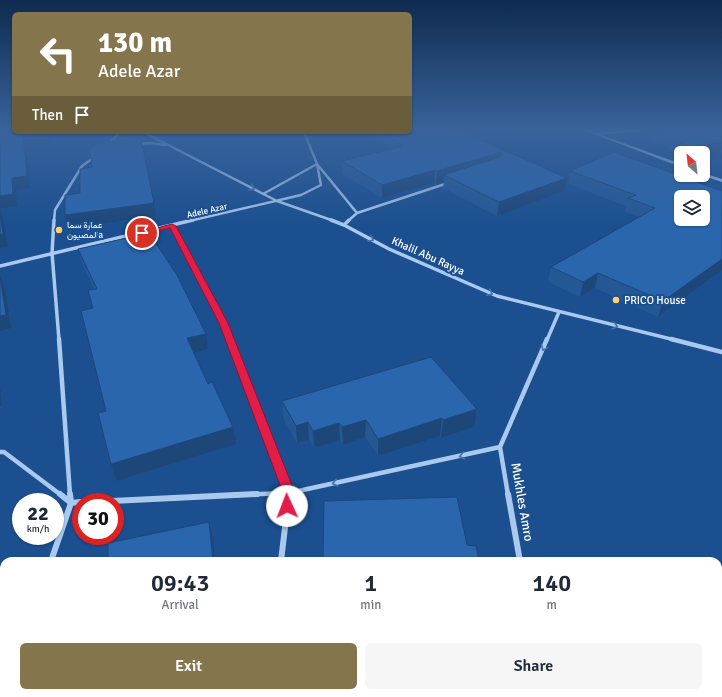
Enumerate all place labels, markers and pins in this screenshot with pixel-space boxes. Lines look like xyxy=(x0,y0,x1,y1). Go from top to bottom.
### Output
pin xyxy=(125,216,159,250)
place label: عمارة سما المصيونa xyxy=(67,220,103,241)
marker: عمارة سما المصيونa xyxy=(54,225,64,235)
place label: PRICO House xyxy=(624,294,686,307)
marker: PRICO House xyxy=(611,295,621,305)

